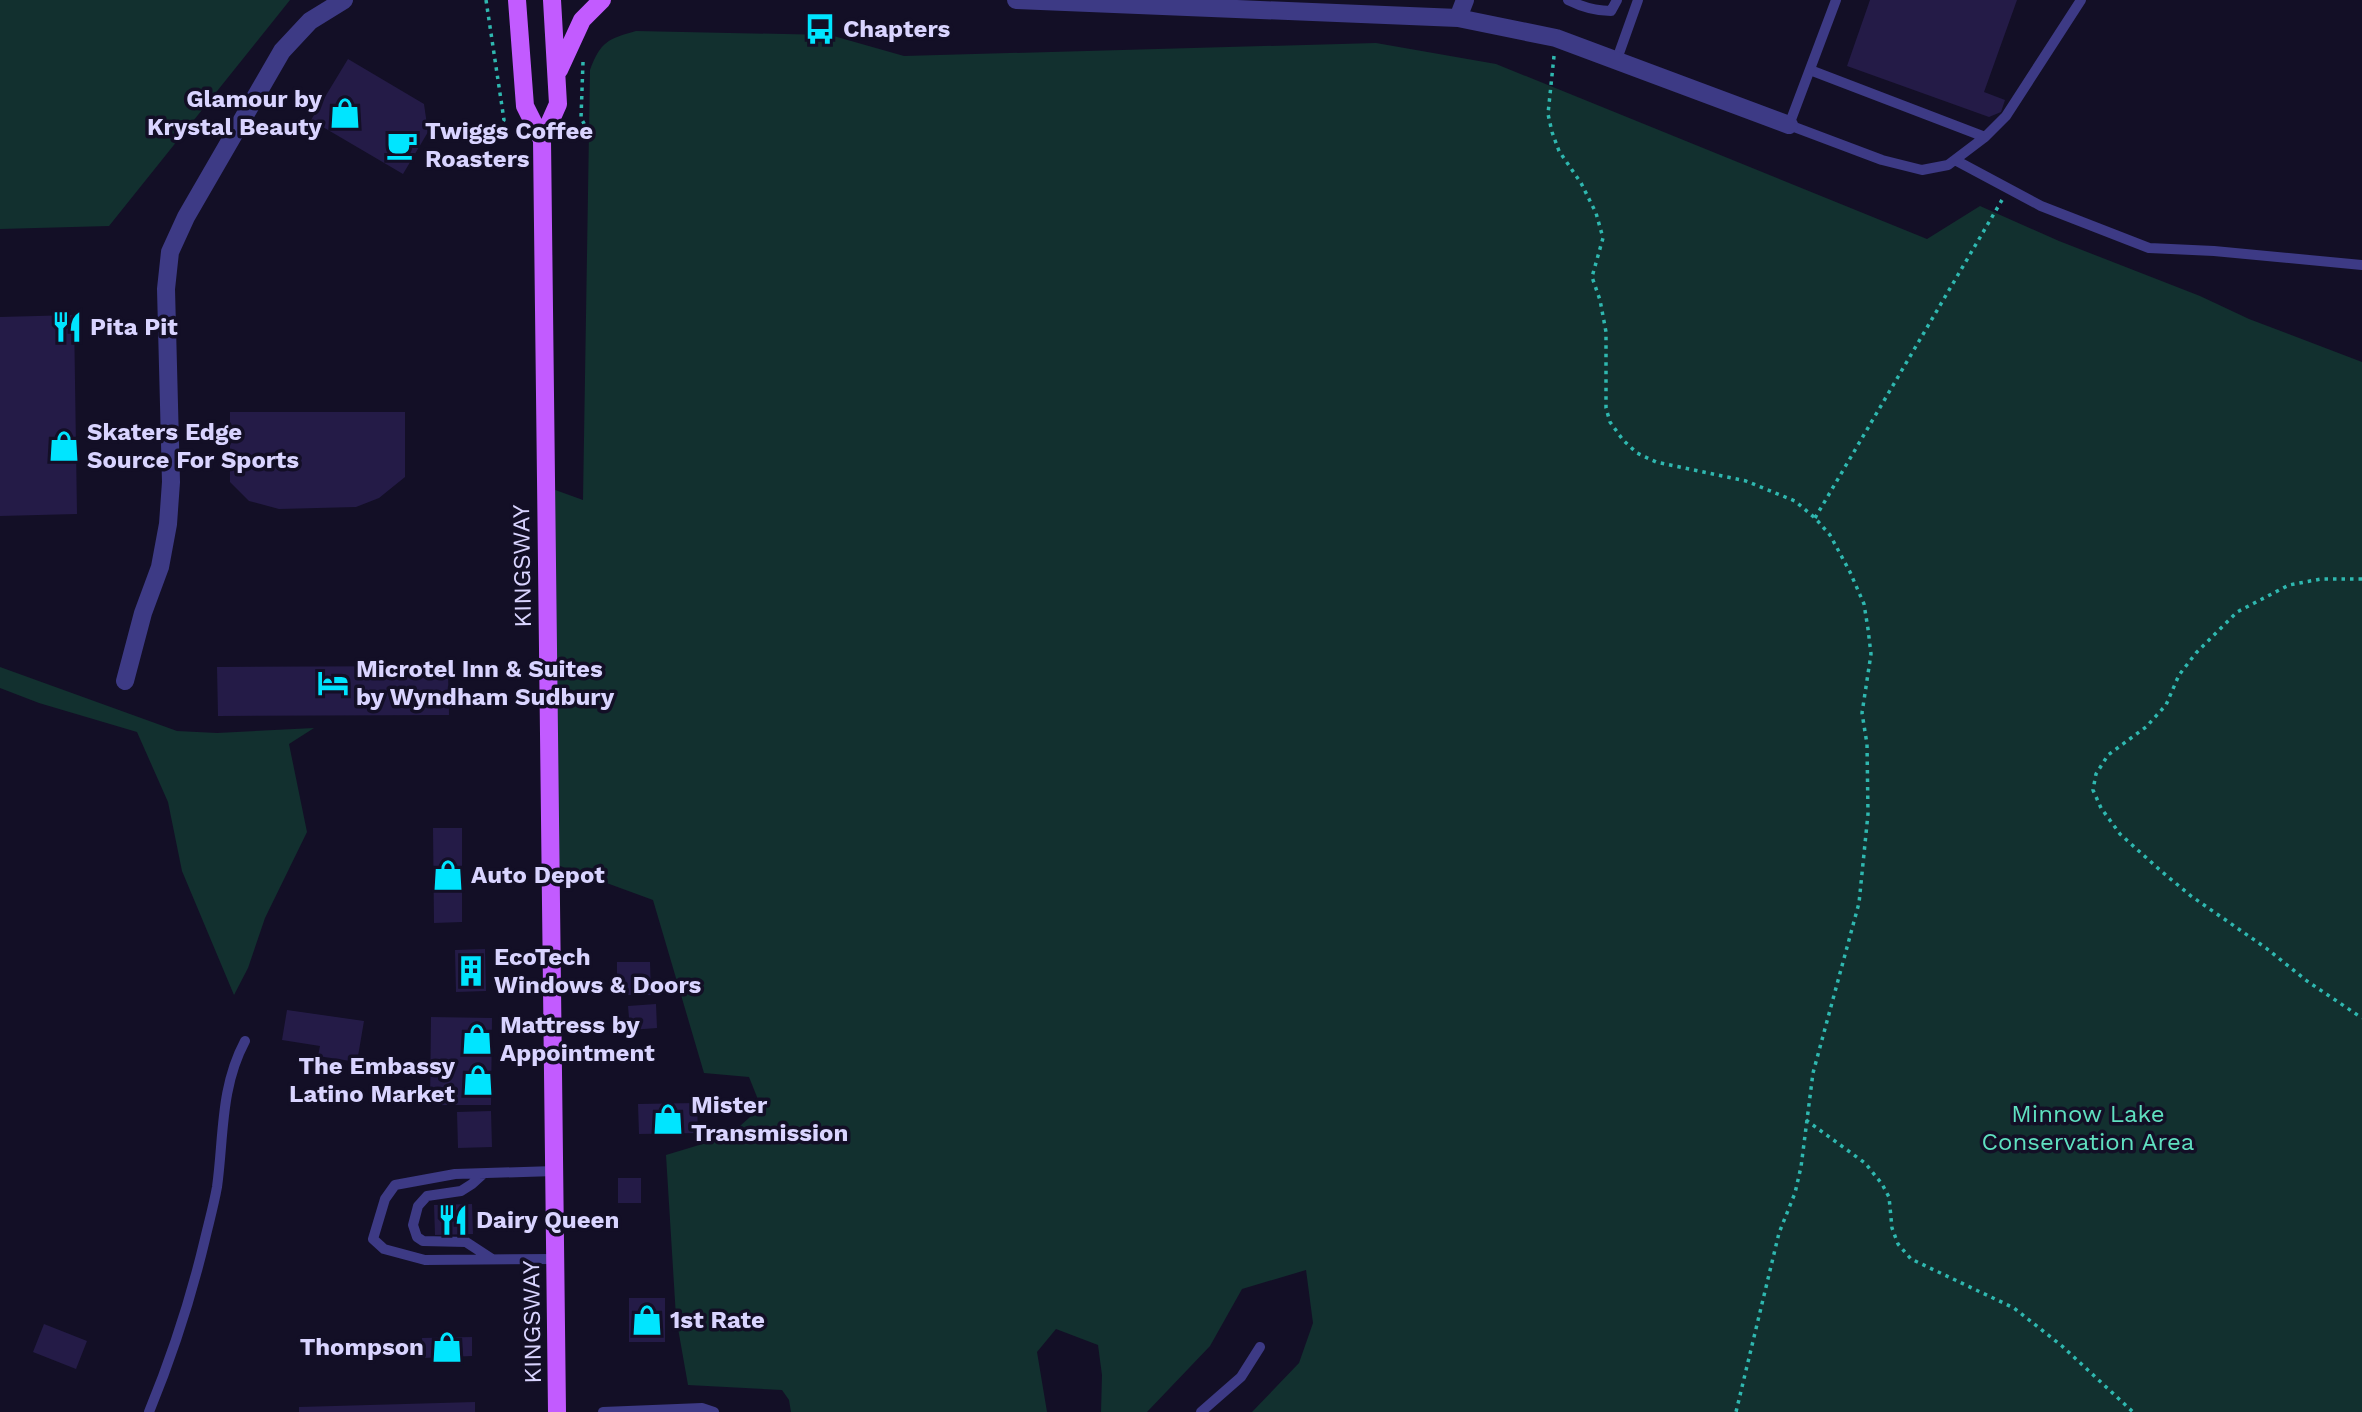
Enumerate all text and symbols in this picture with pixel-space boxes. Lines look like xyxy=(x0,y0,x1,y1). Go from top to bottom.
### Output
bus stop icon: Chapters xyxy=(803,12,837,46)
place label: Chapters xyxy=(843,15,951,43)
place label: Glamour by Krystal Beauty xyxy=(147,85,322,141)
shop icon: Glamour by Krystal Beauty xyxy=(328,96,362,130)
place label: Twiggs Coffee Roasters xyxy=(425,117,593,173)
cafe icon: Twiggs Coffee Roasters xyxy=(385,128,419,162)
restaurant icon: Pita Pit xyxy=(50,310,84,344)
place label: Pita Pit xyxy=(90,313,178,341)
place label: Skaters Edge Source For Sports xyxy=(87,418,299,474)
shop icon: Skaters Edge Source For Sports xyxy=(47,429,81,463)
street label: KINGSWAY xyxy=(507,504,537,628)
place label: Microtel Inn & Suites by Wyndham Sudbury xyxy=(356,655,615,711)
hotel icon: Microtel Inn & Suites by Wyndham Sudbury xyxy=(316,666,350,700)
shop icon: Auto Depot xyxy=(431,858,465,892)
place label: Auto Depot xyxy=(471,861,605,889)
place label: EcoTech Windows & Doors xyxy=(494,943,702,999)
building icon: EcoTech Windows & Doors xyxy=(454,954,488,988)
place label: Mattress by Appointment xyxy=(500,1011,655,1067)
shop icon: Mattress by Appointment xyxy=(460,1022,494,1056)
place label: The Embassy Latino Market xyxy=(289,1052,456,1108)
shop icon: The Embassy Latino Market xyxy=(461,1063,495,1097)
place label: Mister Transmission xyxy=(691,1091,848,1147)
park label: Minnow Lake Conservation Area xyxy=(1982,1100,2194,1156)
shop icon: Mister Transmission xyxy=(651,1102,685,1136)
restaurant icon: Dairy Queen xyxy=(436,1203,470,1237)
place label: Dairy Queen xyxy=(476,1206,619,1234)
street label: KINGSWAY xyxy=(517,1260,547,1384)
shop icon: 1st Rate xyxy=(630,1303,664,1337)
place label: 1st Rate xyxy=(670,1306,765,1334)
shop icon: Thompson xyxy=(430,1330,464,1364)
place label: Thompson xyxy=(300,1333,424,1361)

